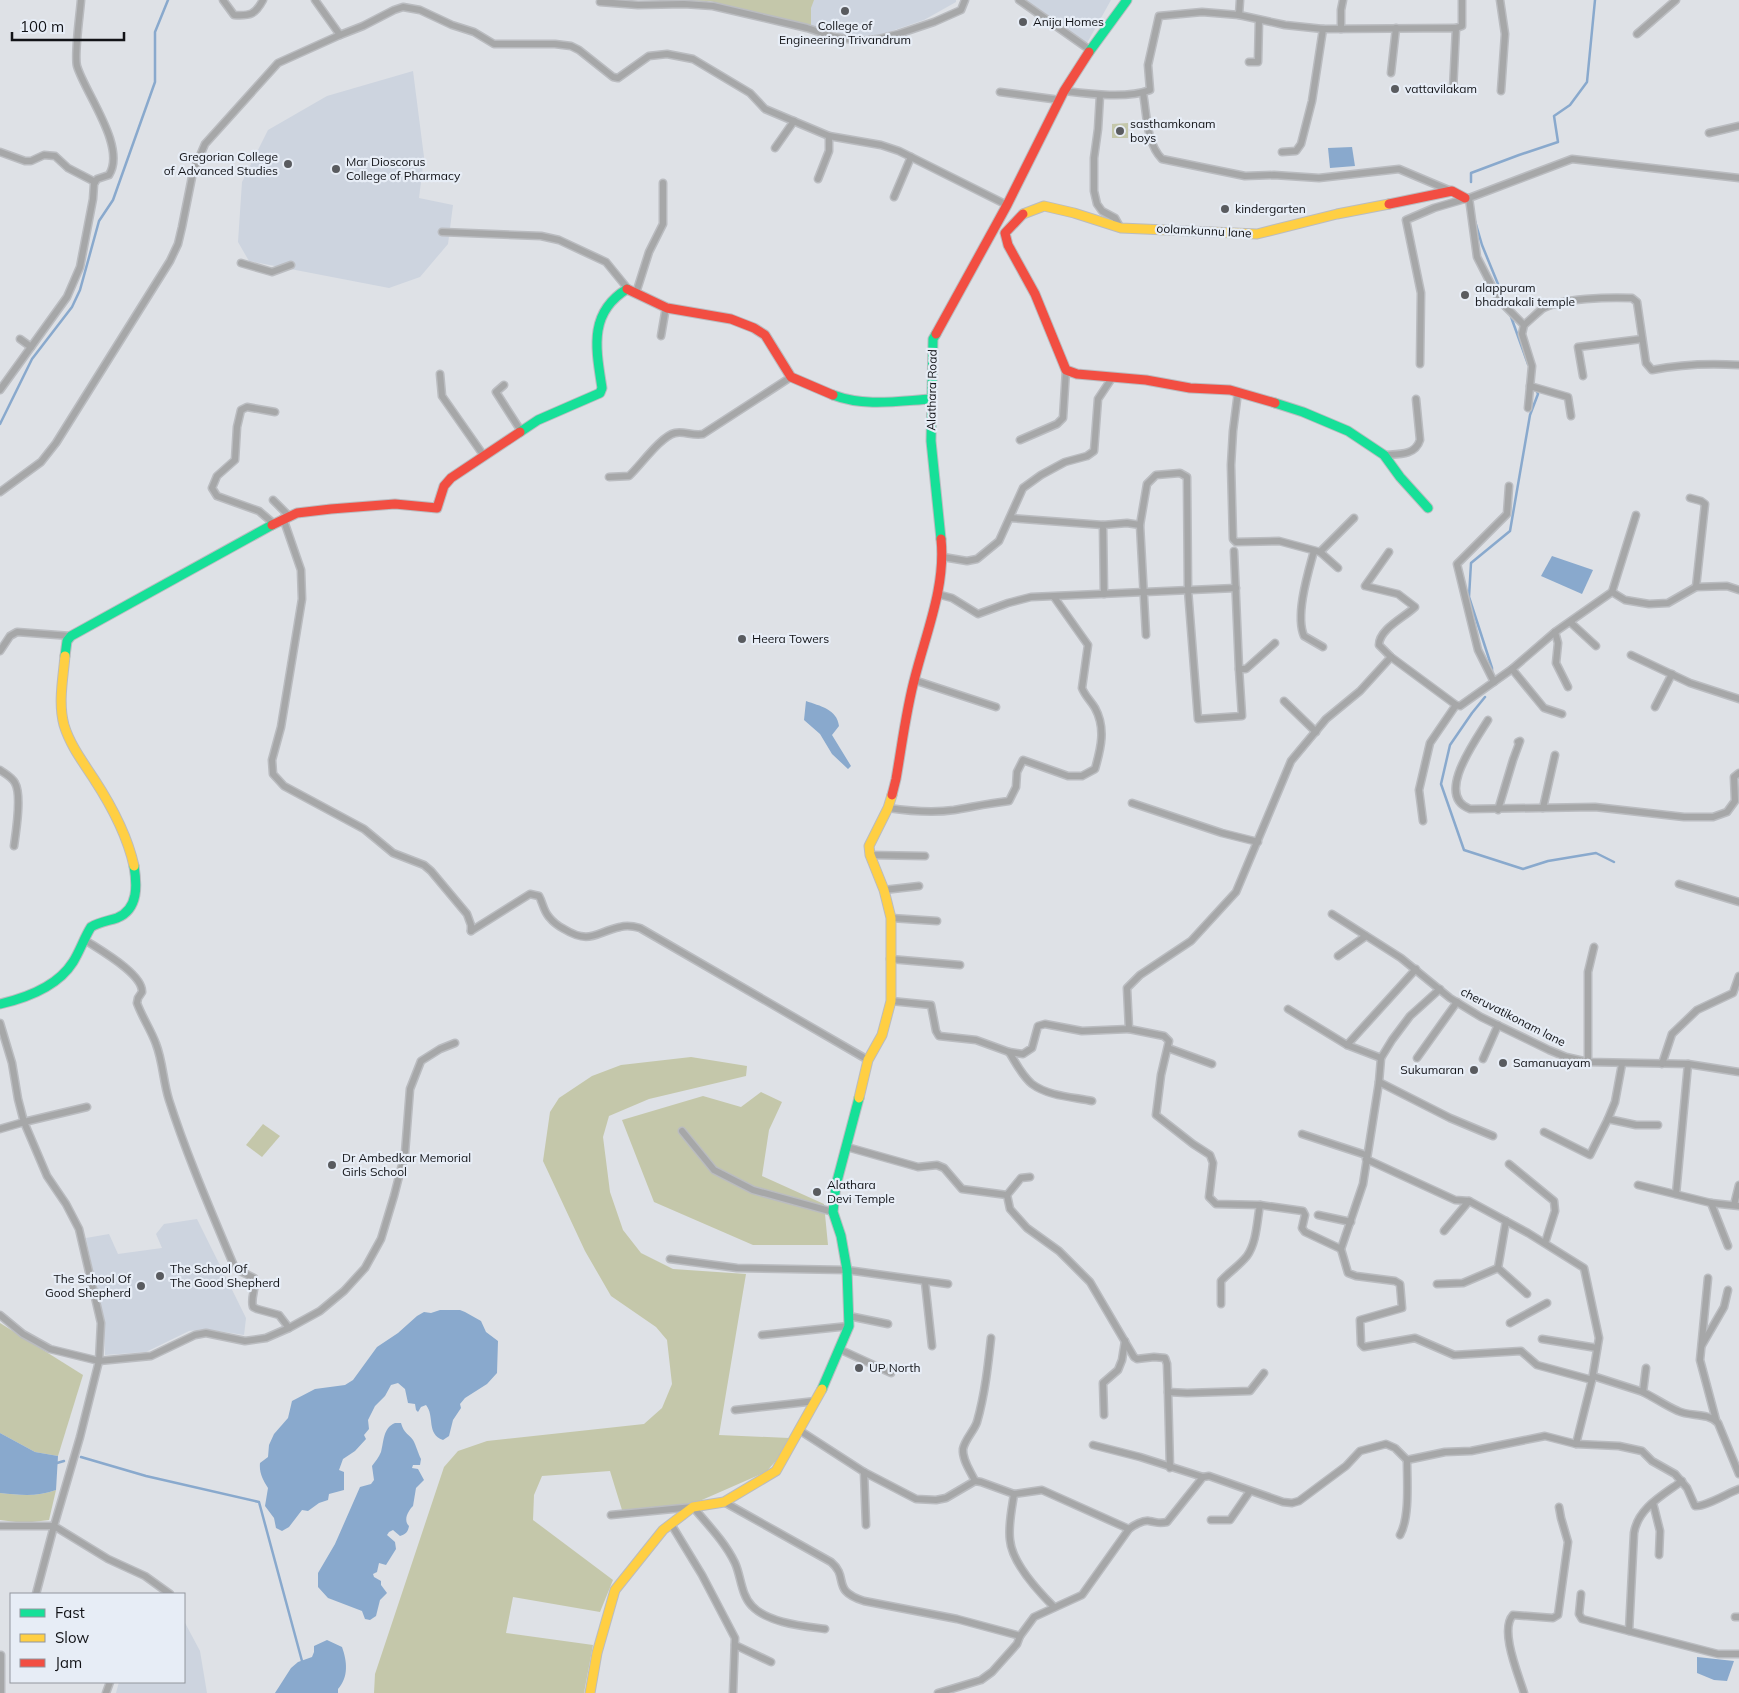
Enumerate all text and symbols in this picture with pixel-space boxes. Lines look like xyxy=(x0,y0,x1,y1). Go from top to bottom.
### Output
marker: College of Engineering Trivandrum xyxy=(839,5,851,17)
scale bar xyxy=(12,10,125,42)
place label: Anija Homes xyxy=(1033,14,1104,29)
marker: Anija Homes xyxy=(1017,16,1029,28)
text: 100 m xyxy=(20,17,64,36)
place label: College of Engineering Trivandrum xyxy=(779,18,911,47)
place label: vattavilakam xyxy=(1405,81,1477,96)
marker: vattavilakam xyxy=(1389,83,1401,95)
place label: sasthamkonam boys xyxy=(1130,116,1216,145)
marker: sasthamkonam boys xyxy=(1114,125,1126,137)
place label: Gregorian College of Advanced Studies xyxy=(164,149,278,178)
place label: Mar Dioscorus College of Pharmacy xyxy=(346,154,461,183)
marker: Gregorian College of Advanced Studies xyxy=(282,158,294,170)
marker: Mar Dioscorus College of Pharmacy xyxy=(330,163,342,175)
place label: kindergarten xyxy=(1235,201,1306,216)
marker: kindergarten xyxy=(1219,203,1231,215)
street label: oolamkunnu lane xyxy=(1156,221,1252,240)
place label: alappuram bhadrakali temple xyxy=(1475,280,1575,309)
marker: alappuram bhadrakali temple xyxy=(1459,289,1471,301)
street label: Alathara Road xyxy=(923,349,940,431)
place label: Heera Towers xyxy=(752,631,829,646)
marker: Heera Towers xyxy=(736,633,748,645)
street label: cheruvatikonam lane xyxy=(1458,984,1568,1049)
place label: Samanuayam xyxy=(1513,1055,1591,1070)
marker: Samanuayam xyxy=(1497,1057,1509,1069)
place label: Sukumaran xyxy=(1400,1062,1464,1077)
marker: Sukumaran xyxy=(1468,1064,1480,1076)
place label: Dr Ambedkar Memorial Girls School xyxy=(342,1150,471,1179)
marker: Dr Ambedkar Memorial Girls School xyxy=(326,1159,338,1171)
place label: Alathara Devi Temple xyxy=(827,1177,895,1206)
marker: Alathara Devi Temple xyxy=(811,1186,823,1198)
place label: The School Of The Good Shepherd xyxy=(170,1261,280,1290)
marker: The School Of The Good Shepherd xyxy=(154,1270,166,1282)
place label: The School Of Good Shepherd xyxy=(45,1271,132,1300)
marker: The School Of Good Shepherd xyxy=(135,1280,147,1292)
place label: UP North xyxy=(869,1360,920,1375)
marker: UP North xyxy=(853,1362,865,1374)
legend xyxy=(10,1593,185,1683)
text: Fast xyxy=(55,1603,85,1622)
text: Slow xyxy=(55,1628,89,1647)
text: Jam xyxy=(55,1653,82,1672)

